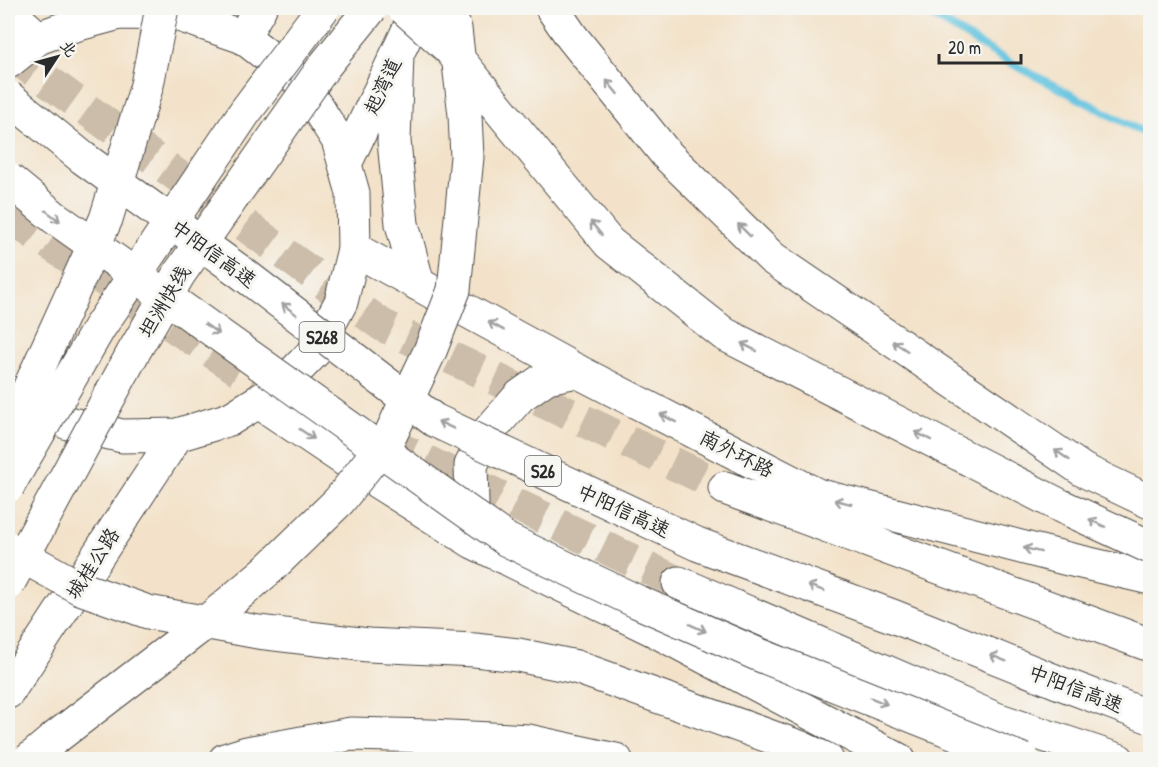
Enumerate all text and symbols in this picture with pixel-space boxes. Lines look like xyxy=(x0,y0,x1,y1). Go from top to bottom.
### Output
north arrow xyxy=(27,27,87,87)
scale bar xyxy=(939,27,1022,65)
text: 北 xyxy=(56,35,83,61)
text: 20 m xyxy=(948,35,981,60)
street label: 起湾道 xyxy=(357,53,407,119)
one-way arrow xyxy=(606,79,619,95)
one-way arrow xyxy=(45,209,61,222)
street label: 中阳信高速 xyxy=(166,213,262,293)
one-way arrow xyxy=(590,220,603,236)
one-way arrow xyxy=(736,223,751,238)
street label: 坦洲快线 xyxy=(132,260,196,342)
one-way arrow xyxy=(282,303,298,315)
one-way arrow xyxy=(488,320,505,332)
road number: S268 xyxy=(300,322,344,352)
one-way arrow xyxy=(204,323,220,335)
one-way arrow xyxy=(892,339,909,352)
one-way arrow xyxy=(741,341,759,352)
one-way arrow xyxy=(660,412,677,424)
one-way arrow xyxy=(437,419,455,431)
street label: 南外环路 xyxy=(695,423,780,484)
one-way arrow xyxy=(298,428,315,440)
one-way arrow xyxy=(915,430,932,442)
one-way arrow xyxy=(1054,449,1070,461)
road number: S26 xyxy=(525,456,561,486)
street label: 中阳信高速 xyxy=(573,477,675,543)
one-way arrow xyxy=(834,495,853,507)
one-way arrow xyxy=(1089,517,1107,528)
street label: 城桂公路 xyxy=(59,521,126,604)
one-way arrow xyxy=(1023,543,1042,555)
one-way arrow xyxy=(807,581,826,592)
one-way arrow xyxy=(688,623,707,634)
one-way arrow xyxy=(989,652,1008,663)
street label: 中阳信高速 xyxy=(1024,657,1128,719)
one-way arrow xyxy=(869,696,887,707)

